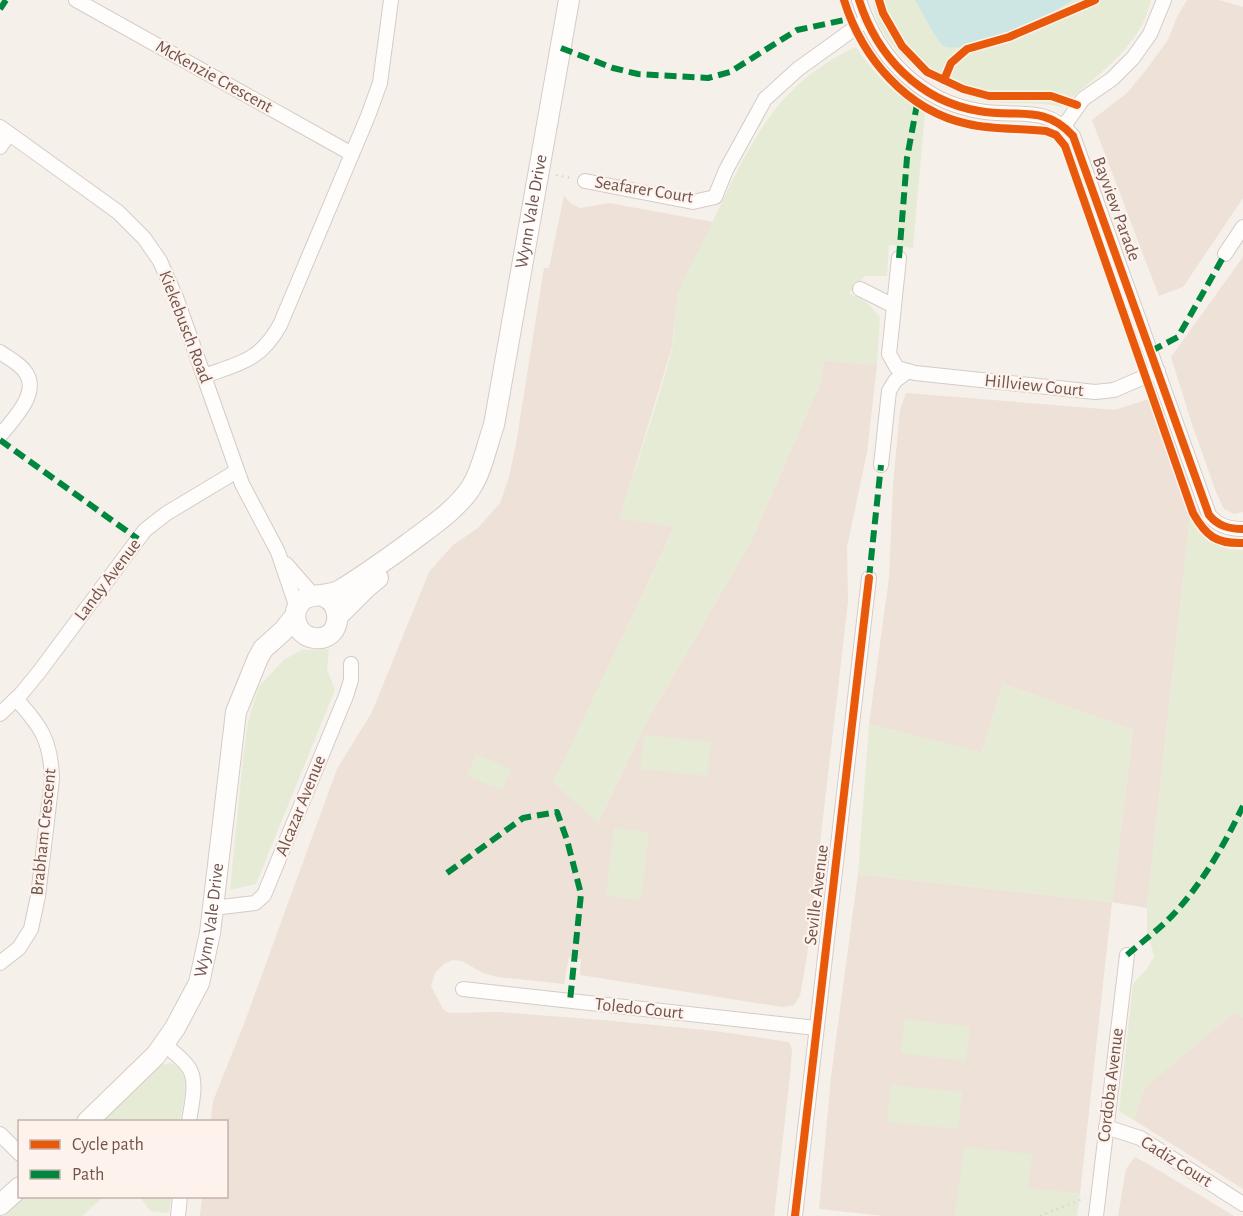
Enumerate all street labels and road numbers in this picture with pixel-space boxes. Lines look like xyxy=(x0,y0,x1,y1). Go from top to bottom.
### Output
street label: McKenzie Crescent xyxy=(153,38,276,117)
street label: Wynn Vale Drive xyxy=(513,153,551,270)
street label: Bayview Parade xyxy=(1089,155,1143,263)
street label: Seafarer Court xyxy=(594,173,695,207)
street label: Kiekebusch Road xyxy=(155,268,215,386)
street label: Hillview Court xyxy=(984,372,1085,400)
street label: Landy Avenue xyxy=(72,536,144,624)
street label: Alcazar Avenue xyxy=(273,753,329,859)
street label: Brabham Crescent xyxy=(28,767,60,896)
street label: Seville Avenue xyxy=(802,844,832,946)
street label: Wynn Vale Drive xyxy=(192,862,227,979)
street label: Toledo Court xyxy=(594,995,684,1023)
street label: Cordoba Avenue xyxy=(1095,1027,1127,1143)
street label: Cadiz Court xyxy=(1137,1133,1215,1191)

